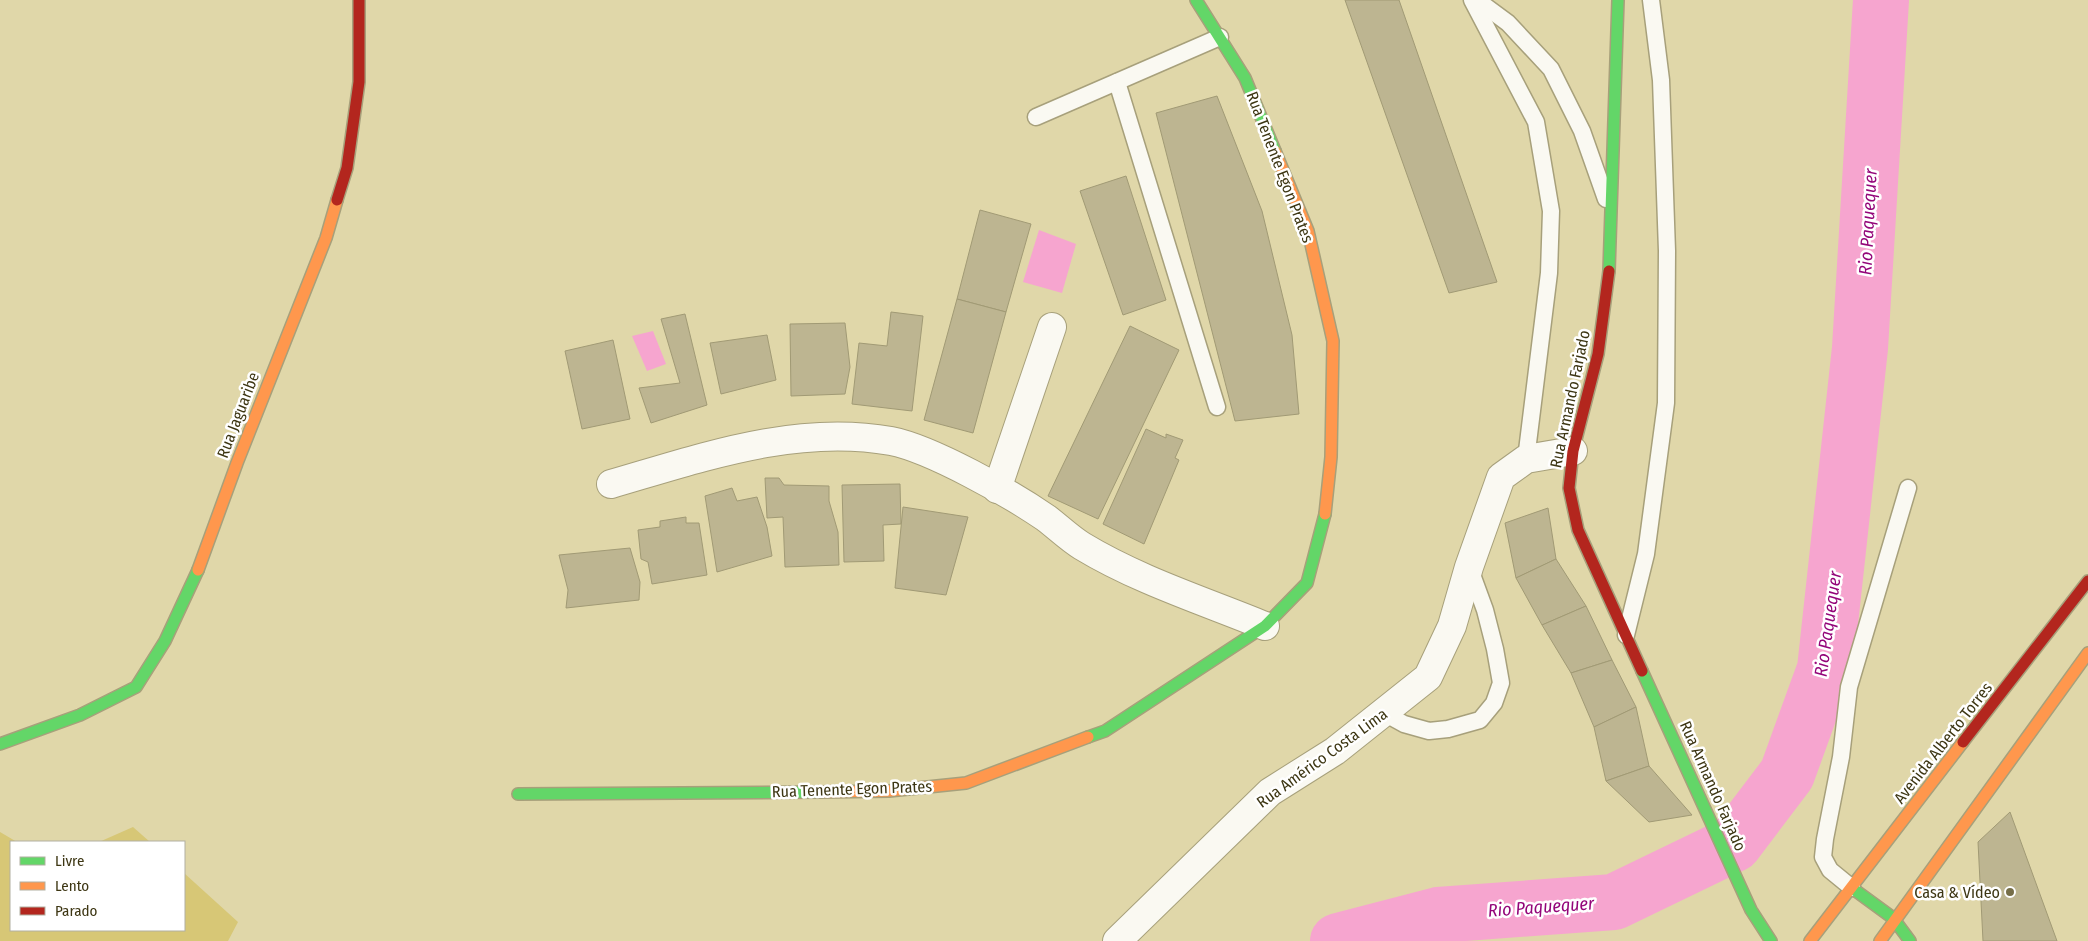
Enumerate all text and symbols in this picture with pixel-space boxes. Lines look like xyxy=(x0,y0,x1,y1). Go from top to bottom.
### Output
street label: Rua Tenente Egon Prates xyxy=(1242,89,1318,245)
water label: Rio Paquequer xyxy=(1854,167,1882,276)
street label: Rua Armando Farjado xyxy=(1546,328,1594,470)
street label: Rua Jaguaribe xyxy=(213,369,263,461)
water label: Rio Paquequer xyxy=(1810,569,1846,678)
street label: Avenida Alberto Torres xyxy=(1890,679,1996,807)
street label: Rua Américo Costa Lima xyxy=(1253,704,1391,812)
street label: Rua Armando Farjado xyxy=(1676,718,1750,854)
street label: Rua Tenente Egon Prates xyxy=(772,777,933,801)
legend xyxy=(10,841,185,931)
text: Livre xyxy=(55,852,84,870)
text: Lento xyxy=(55,877,89,895)
place label: Casa & Vídeo xyxy=(1914,883,2000,902)
marker: Casa & Vídeo xyxy=(2004,886,2016,898)
water label: Rio Paquequer xyxy=(1487,892,1596,922)
text: Parado xyxy=(55,902,98,920)

